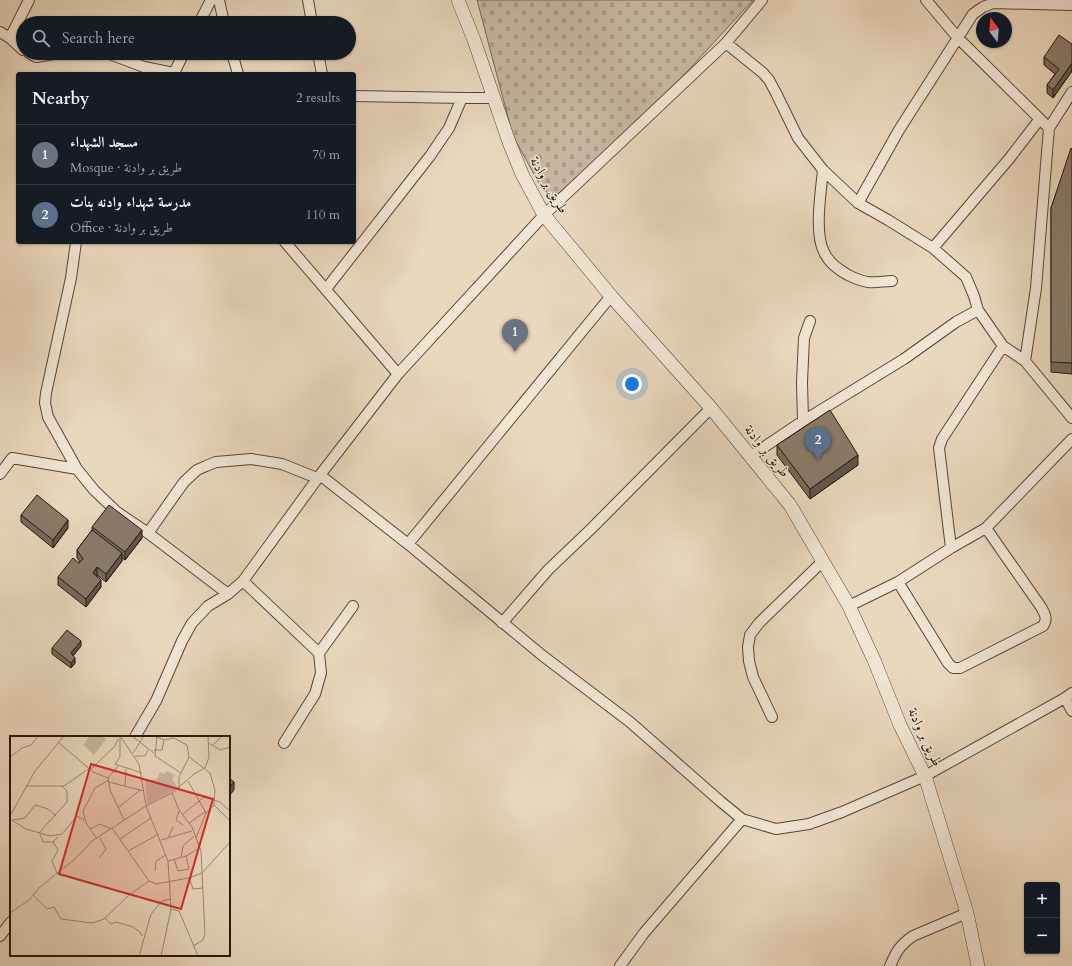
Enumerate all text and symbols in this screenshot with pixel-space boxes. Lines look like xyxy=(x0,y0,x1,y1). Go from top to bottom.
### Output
north arrow xyxy=(976,12,1012,48)
search box xyxy=(16,16,356,60)
icon: search xyxy=(30,27,52,49)
text: Search here xyxy=(62,28,135,48)
text: Nearby xyxy=(32,87,89,110)
text: 2 results xyxy=(296,89,340,107)
text: مسجد الشهداء xyxy=(70,132,138,152)
text: 1 xyxy=(42,146,48,164)
text: 70 m xyxy=(312,146,340,164)
street label: طريق بر وادنة xyxy=(525,153,573,217)
text: Mosque · طريق بر وادنة xyxy=(70,159,182,177)
text: مدرسة شهداء وادنه بنات xyxy=(70,192,191,212)
text: 2 xyxy=(42,206,48,224)
text: 110 m xyxy=(306,206,340,224)
text: Office · طريق بر وادنة xyxy=(70,219,173,237)
pin: 1 xyxy=(502,319,528,352)
your location xyxy=(622,374,642,394)
street label: طريق بر وادنة xyxy=(740,421,794,481)
pin: 2 xyxy=(805,427,831,460)
street label: طريق بر وادنة xyxy=(903,705,947,769)
inset map xyxy=(10,736,230,956)
map controls xyxy=(1024,882,1060,954)
button: + xyxy=(1024,882,1060,918)
button: − xyxy=(1024,918,1060,954)

